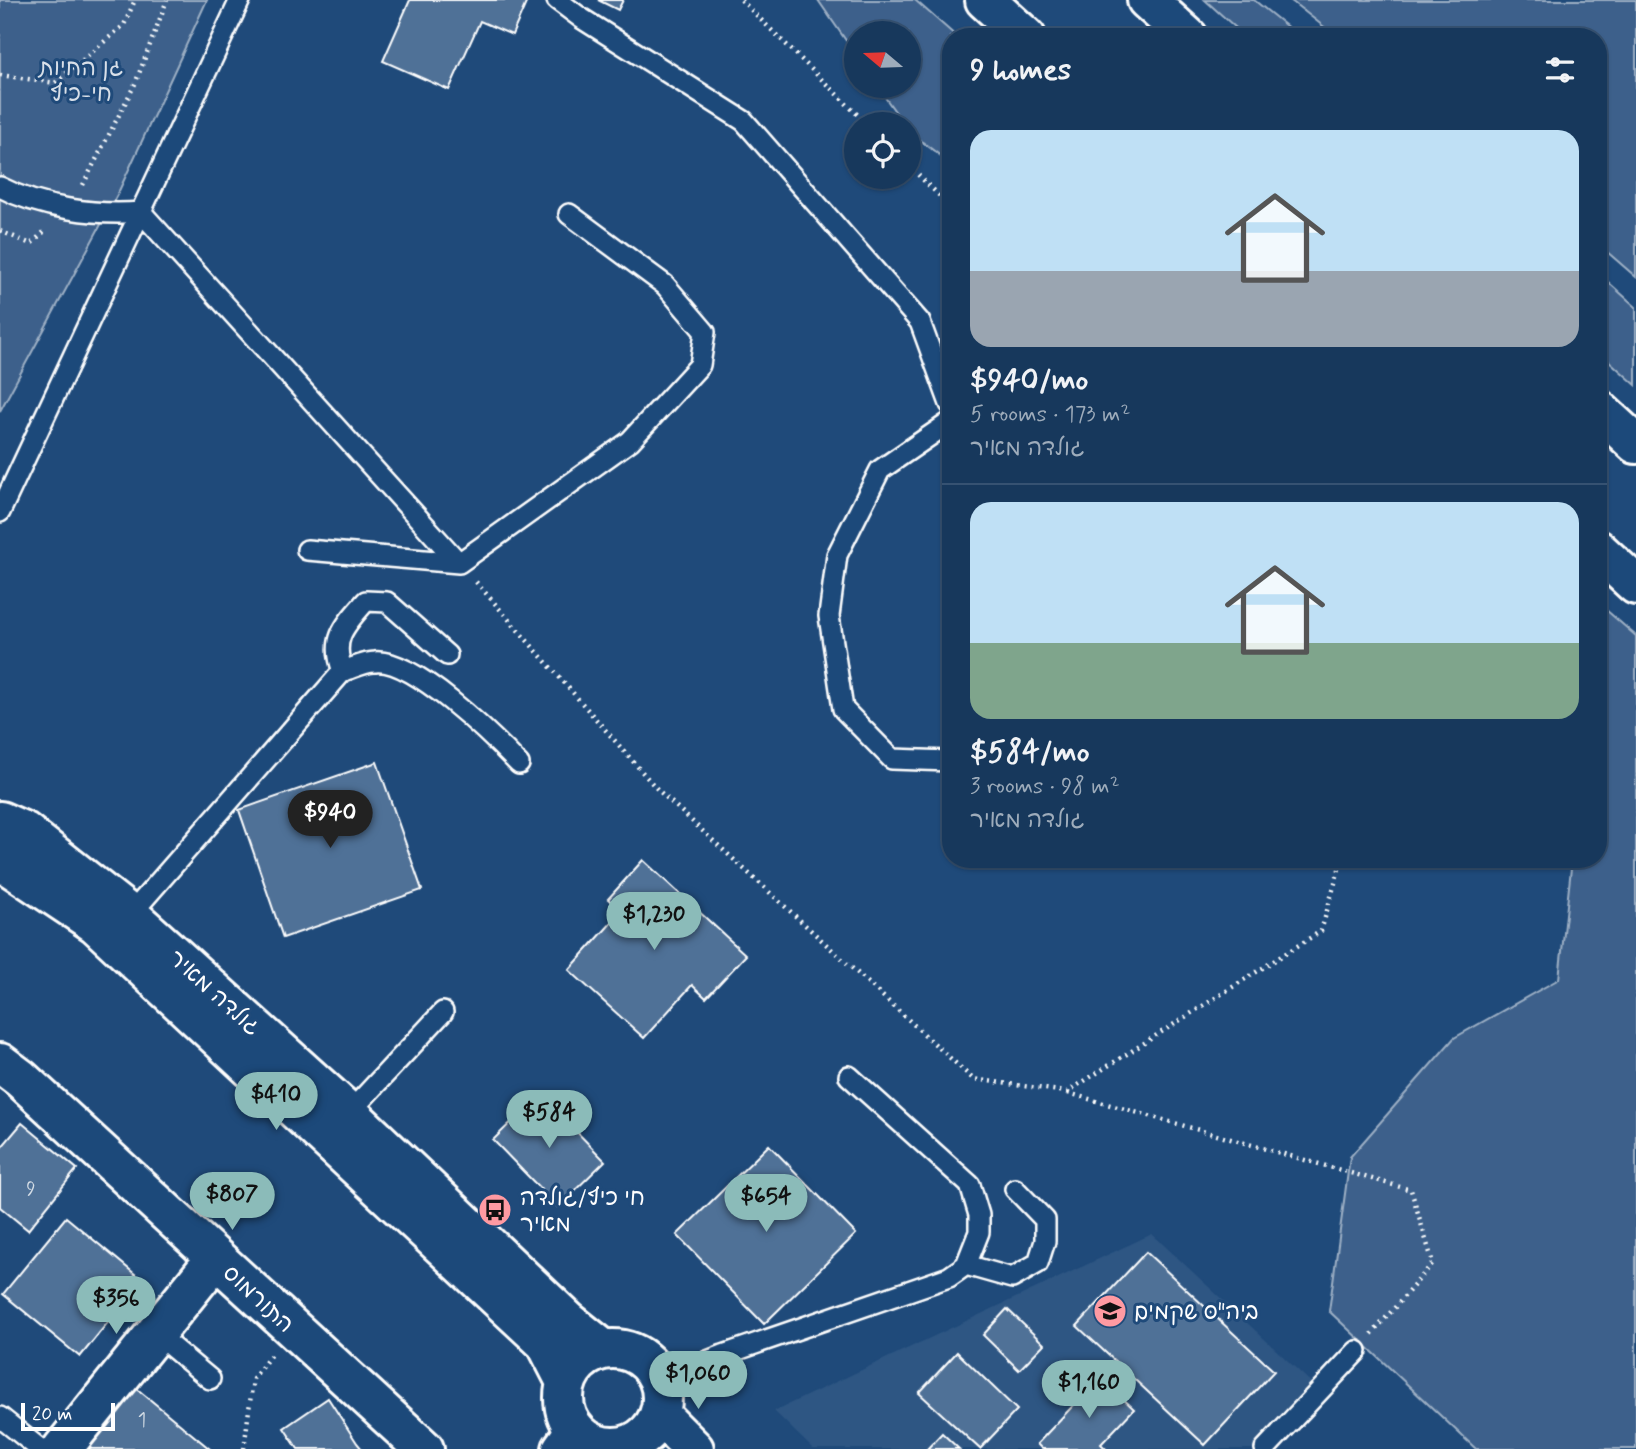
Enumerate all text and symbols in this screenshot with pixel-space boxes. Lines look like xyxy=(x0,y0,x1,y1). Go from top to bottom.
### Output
north arrow xyxy=(844,21,920,98)
map controls xyxy=(844,21,921,189)
text: 9 homes xyxy=(970,51,1071,90)
icon: filters xyxy=(1541,51,1579,89)
park label: גן החיות חי-כיף xyxy=(37,54,123,110)
button: locate xyxy=(844,112,921,189)
icon: home xyxy=(1212,175,1338,301)
text: $940/mo xyxy=(970,361,1088,400)
text: 5 rooms · 173 m² xyxy=(970,400,1130,430)
text: גולדה מאיר xyxy=(970,434,1084,464)
icon: home xyxy=(1212,547,1338,673)
text: $584/mo xyxy=(970,733,1090,772)
text: 3 rooms · 98 m² xyxy=(970,772,1120,802)
pin: $940 xyxy=(289,790,371,850)
text: $940 xyxy=(304,798,356,828)
text: גולדה מאיר xyxy=(970,806,1084,836)
pin: $1,230 xyxy=(597,892,711,952)
text: $1,230 xyxy=(622,900,686,930)
street label: גולדה מאיר xyxy=(161,944,266,1043)
pin: $410 xyxy=(235,1072,317,1132)
text: $410 xyxy=(251,1080,301,1110)
pin: $584 xyxy=(508,1090,590,1150)
text: $584 xyxy=(522,1098,576,1128)
pin: $807 xyxy=(191,1172,273,1232)
pin: $654 xyxy=(725,1174,807,1234)
house number: 9 xyxy=(26,1177,36,1202)
text: $807 xyxy=(206,1180,258,1210)
text: $654 xyxy=(740,1182,792,1212)
place label: חי כיף/גולדה מאיר xyxy=(520,1184,645,1240)
bus stop icon: חי כיף/גולדה מאיר xyxy=(476,1191,514,1229)
street label: התורמוס xyxy=(216,1259,300,1340)
pin: $356 xyxy=(75,1276,157,1336)
text: $356 xyxy=(92,1284,140,1314)
school or university icon: ביה"ס שקמים xyxy=(1091,1292,1129,1330)
place label: ביה"ס שקמים xyxy=(1134,1298,1259,1328)
pin: $1,060 xyxy=(641,1352,755,1411)
text: $1,060 xyxy=(665,1359,731,1389)
pin: $1,160 xyxy=(1032,1360,1146,1420)
text: $1,160 xyxy=(1058,1368,1120,1398)
scale bar xyxy=(21,1400,116,1432)
text: 20 m xyxy=(32,1402,72,1427)
house number: 1 xyxy=(138,1408,146,1433)

